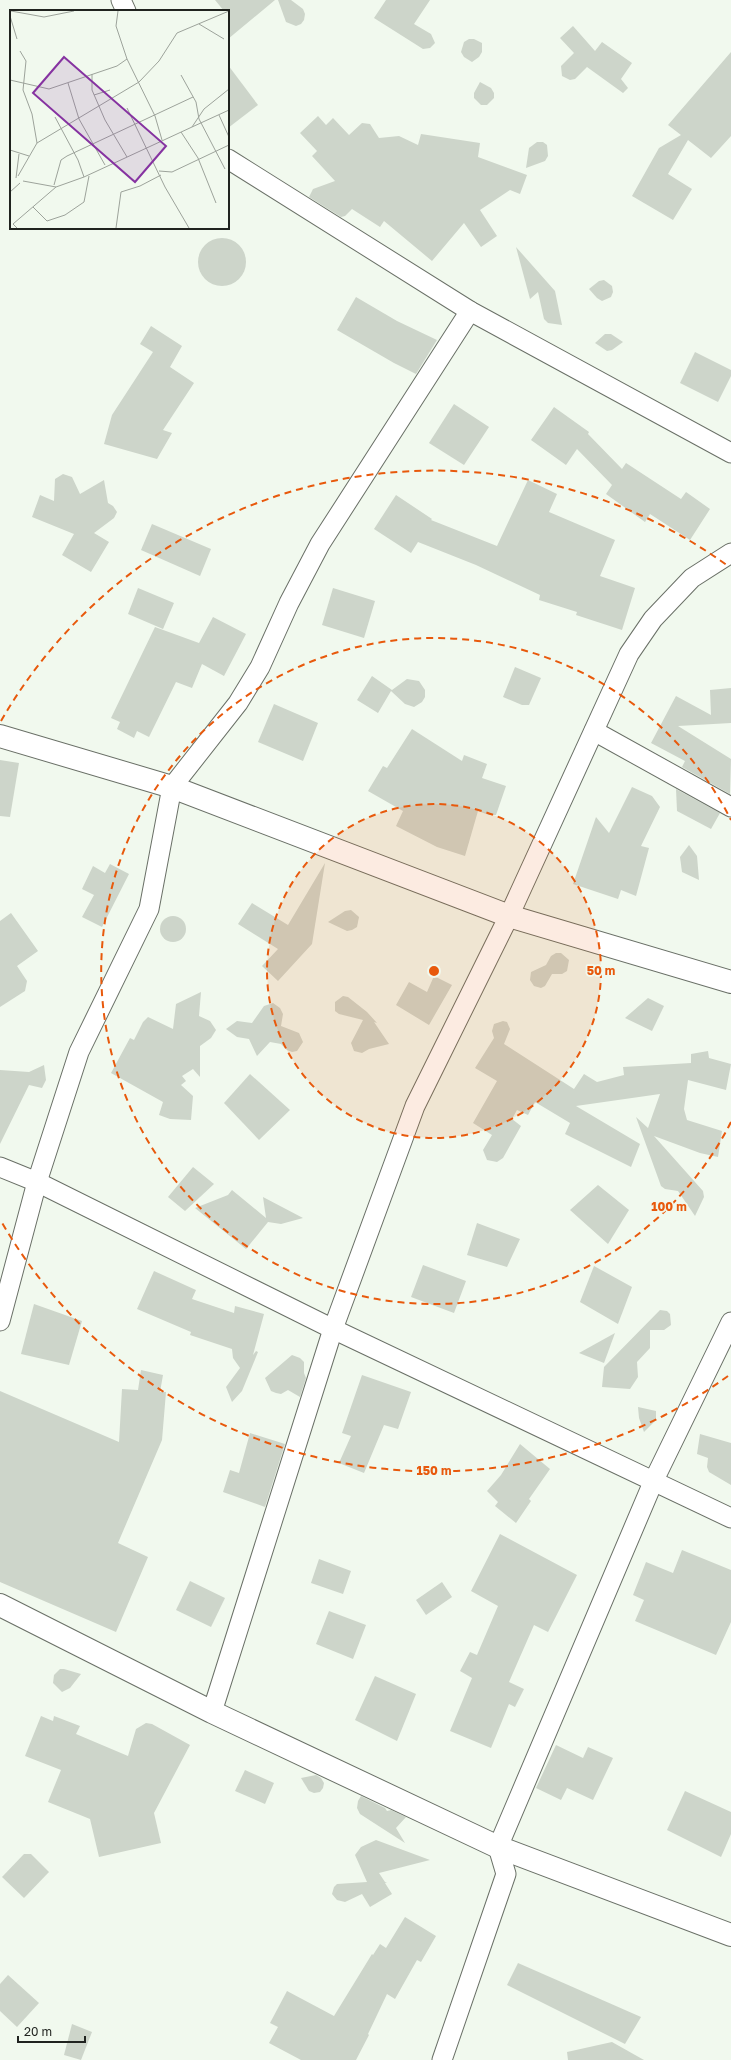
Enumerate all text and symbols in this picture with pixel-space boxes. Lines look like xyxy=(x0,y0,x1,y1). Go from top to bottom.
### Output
inset map xyxy=(10,10,229,229)
text: 50 m xyxy=(587,963,615,978)
centre of rings xyxy=(427,964,441,978)
text: 100 m xyxy=(651,1199,687,1214)
text: 150 m xyxy=(417,1463,451,1478)
scale bar xyxy=(18,2018,85,2044)
text: 20 m xyxy=(24,2024,52,2039)

